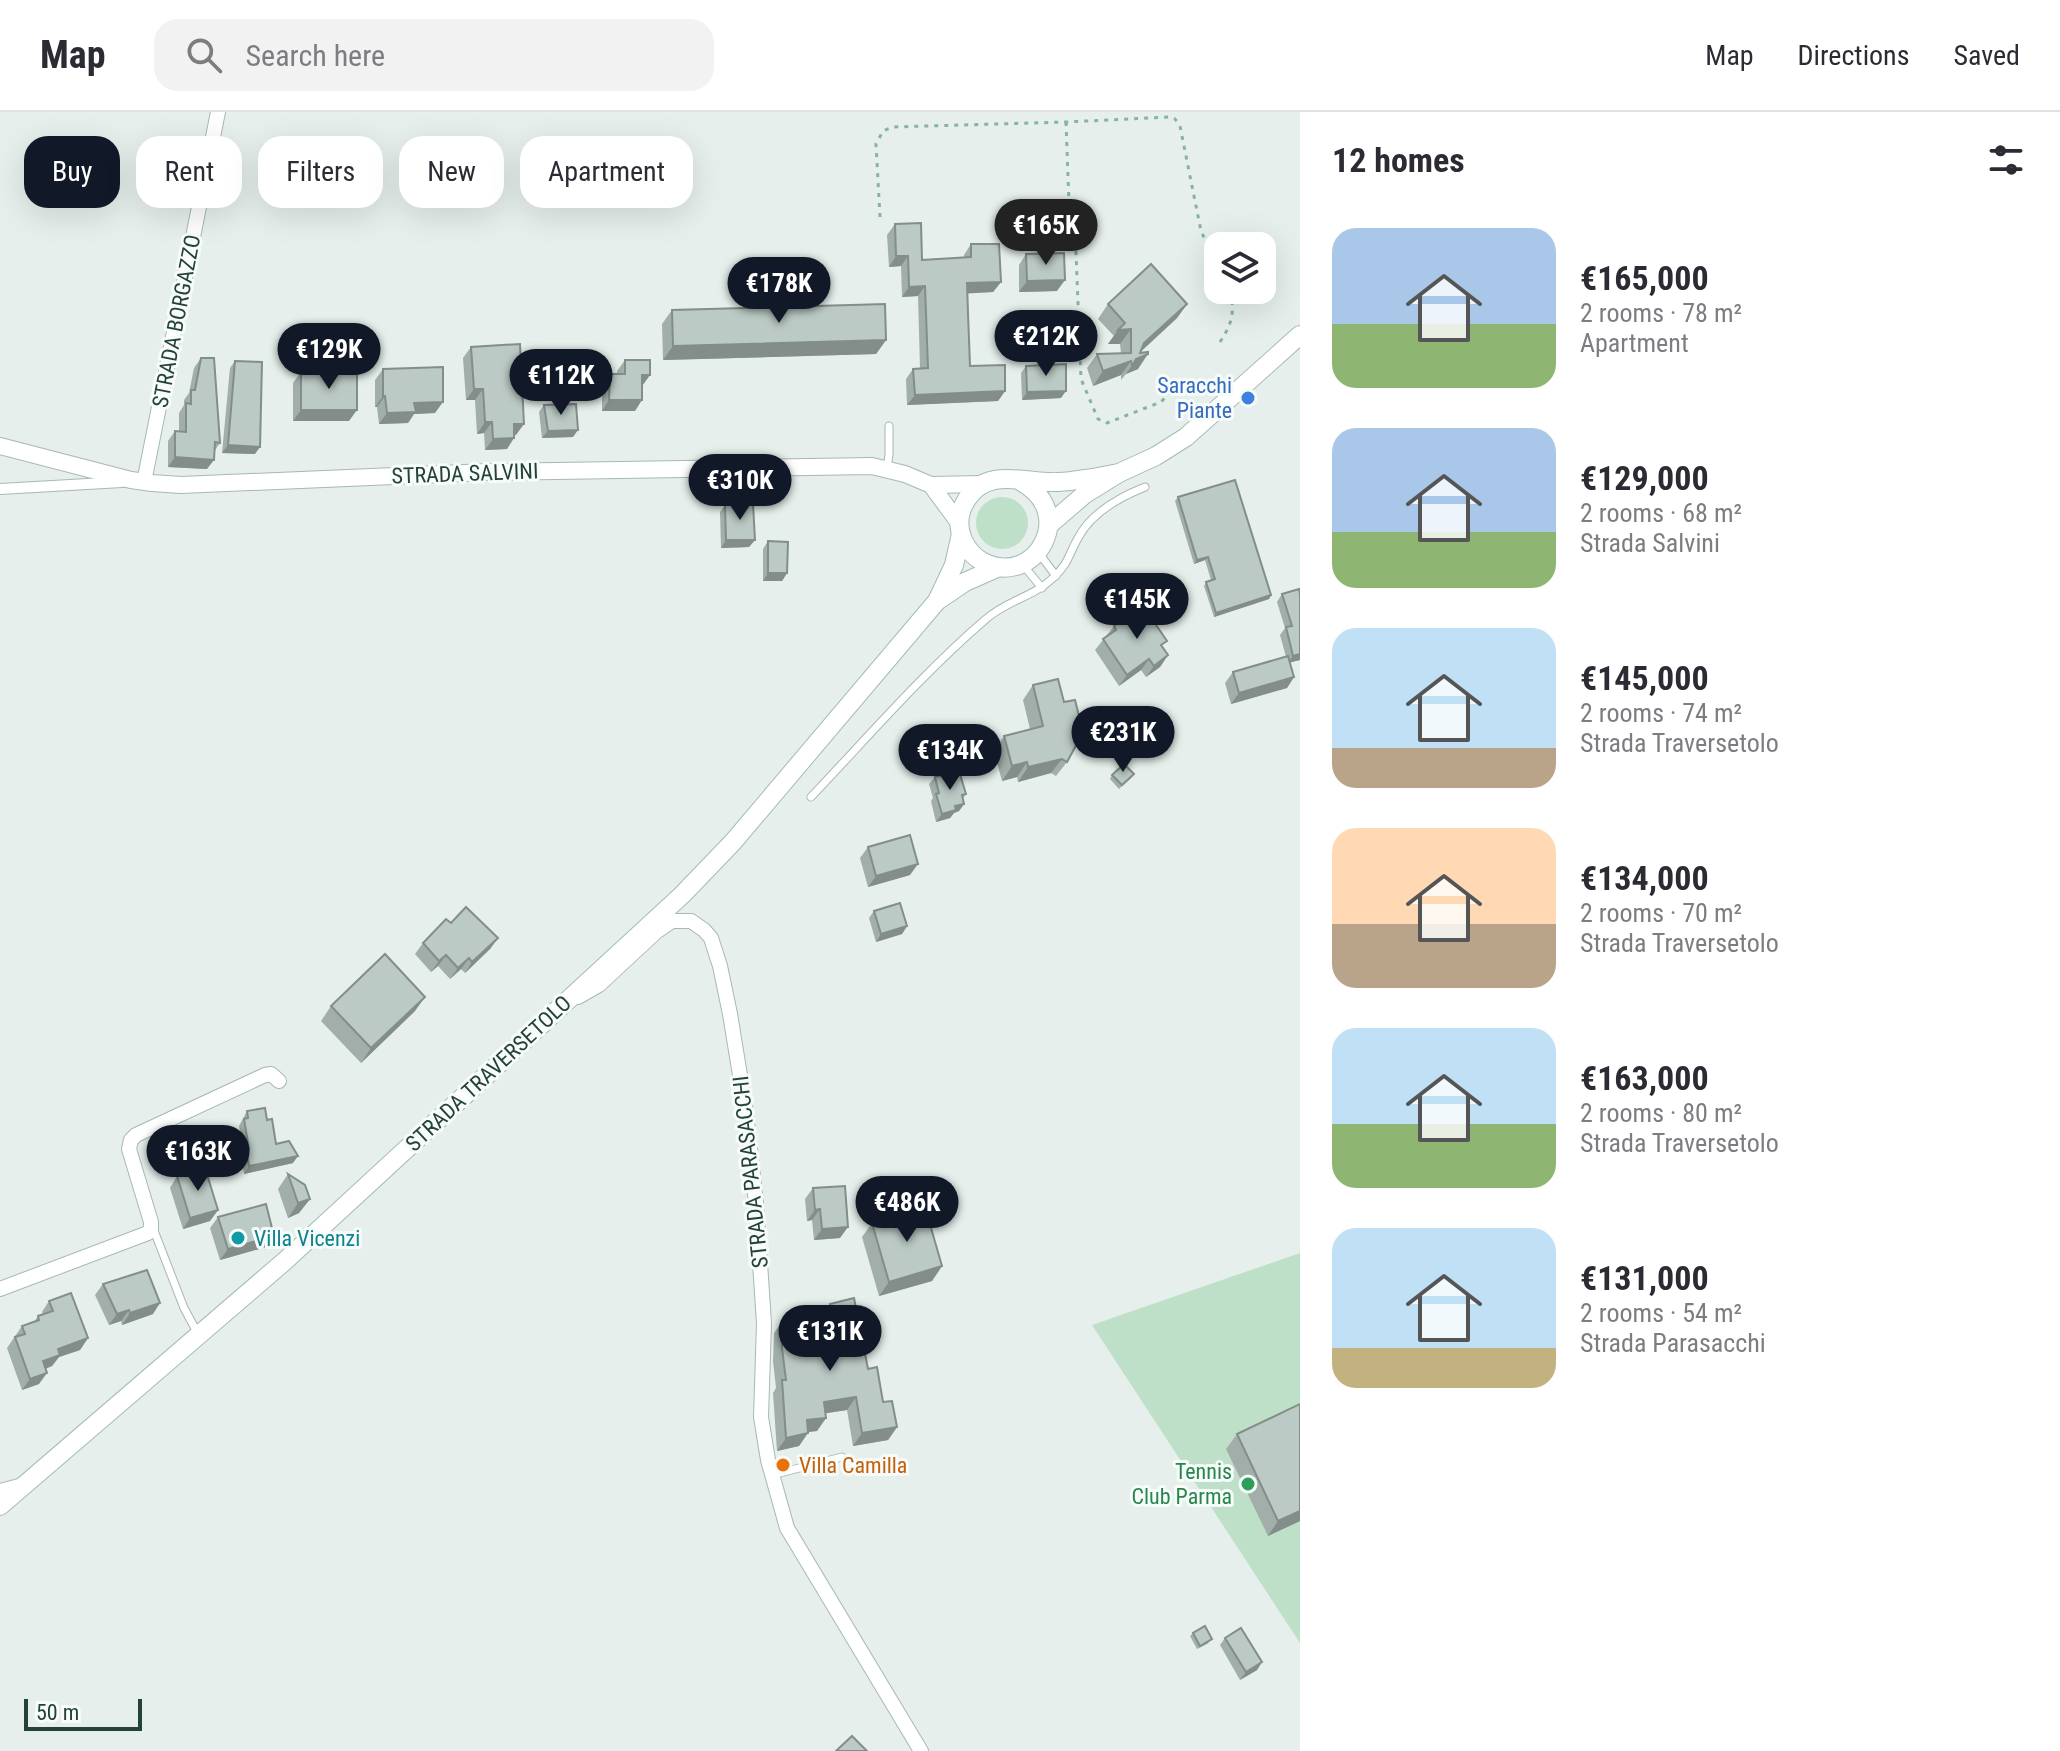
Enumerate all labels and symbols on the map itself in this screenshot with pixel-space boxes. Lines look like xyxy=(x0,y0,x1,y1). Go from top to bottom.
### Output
pin: €165K xyxy=(990,199,1102,267)
street label: STRADA BORGAZZO xyxy=(147,232,206,410)
pin: €178K xyxy=(723,257,835,325)
pin: €212K xyxy=(990,310,1102,378)
pin: €129K xyxy=(273,323,385,391)
pin: €112K xyxy=(505,349,617,417)
place label: Saracchi Piante xyxy=(1157,373,1232,423)
marker: Saracchi Piante xyxy=(1239,389,1257,407)
pin: €310K xyxy=(684,454,796,522)
street label: STRADA SALVINI xyxy=(391,458,539,489)
pin: €145K xyxy=(1081,573,1193,641)
pin: €231K xyxy=(1067,706,1179,774)
pin: €134K xyxy=(894,724,1006,792)
street label: STRADA TRAVERSETOLO xyxy=(401,990,576,1156)
street label: STRADA PARASACCHI xyxy=(728,1075,773,1269)
pin: €163K xyxy=(142,1125,254,1193)
pin: €486K xyxy=(851,1176,963,1244)
place label: Villa Vicenzi xyxy=(254,1226,360,1251)
marker: Villa Vicenzi xyxy=(229,1229,247,1247)
pin: €131K xyxy=(774,1305,886,1373)
place label: Villa Camilla xyxy=(799,1453,907,1478)
marker: Villa Camilla xyxy=(774,1456,792,1474)
place label: Tennis Club Parma xyxy=(1132,1459,1232,1509)
marker: Tennis Club Parma xyxy=(1239,1475,1257,1493)
scale bar xyxy=(24,1695,142,1731)

